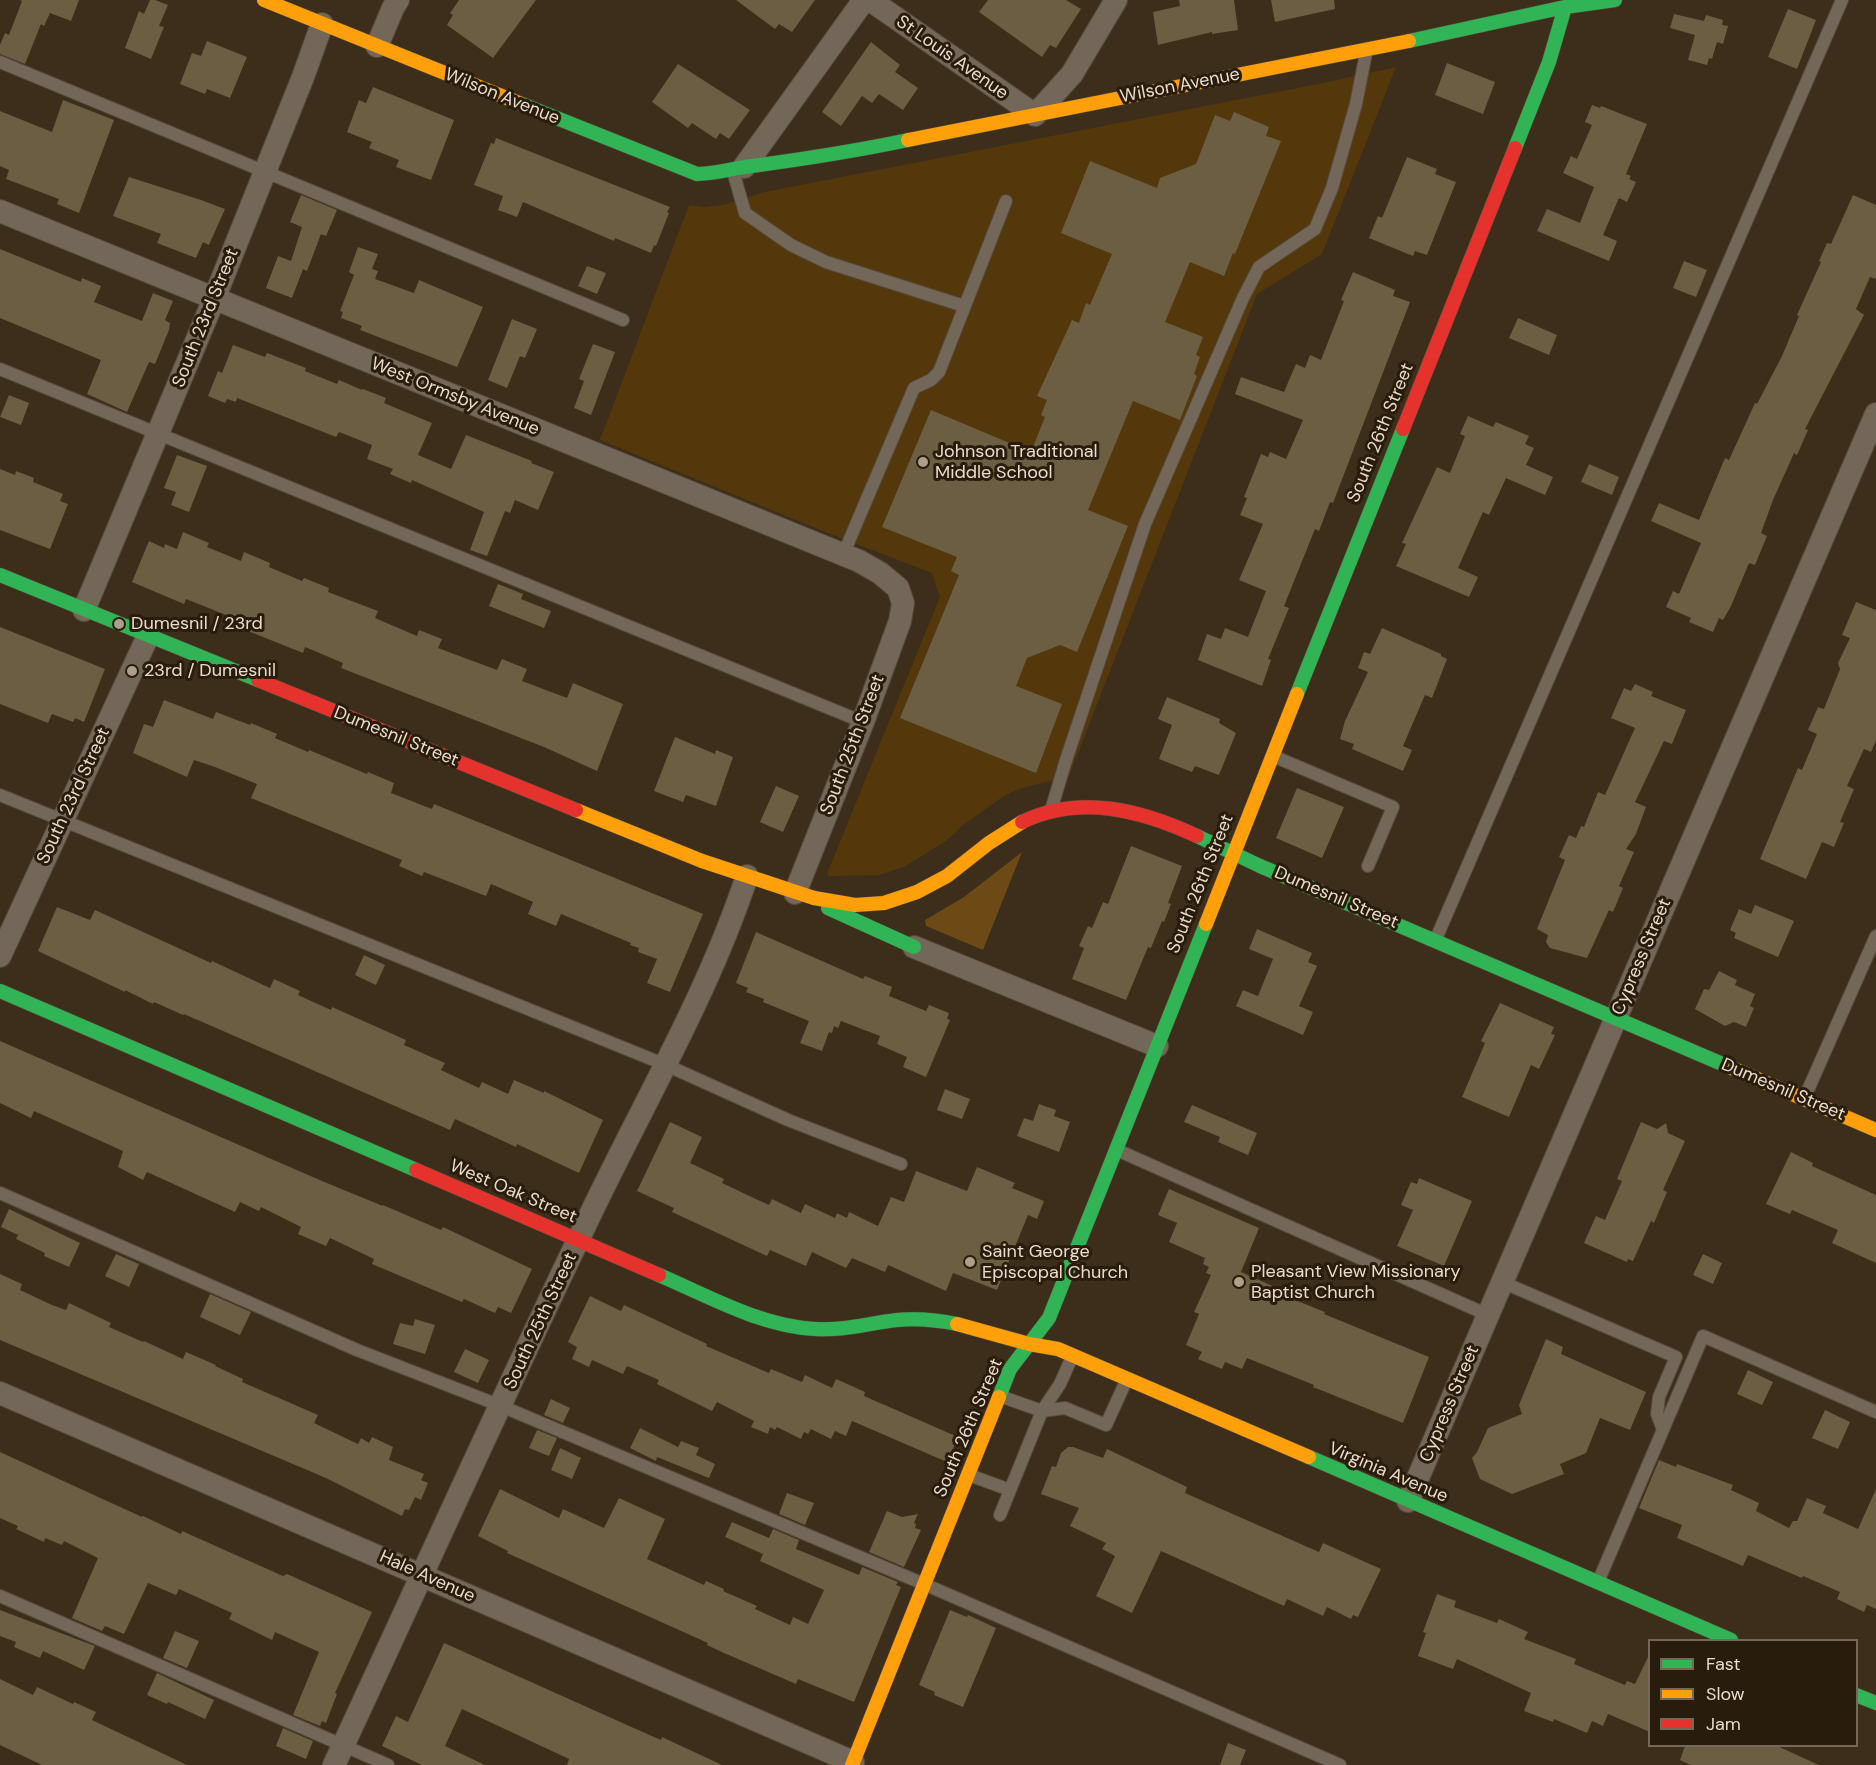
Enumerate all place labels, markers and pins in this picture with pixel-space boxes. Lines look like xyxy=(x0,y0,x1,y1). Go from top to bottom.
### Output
place label: Johnson Traditional Middle School xyxy=(935,441,1098,484)
marker: Johnson Traditional Middle School xyxy=(916,455,930,469)
place label: Dumesnil / 23rd xyxy=(131,613,263,635)
marker: Dumesnil / 23rd xyxy=(112,617,126,631)
place label: 23rd / Dumesnil xyxy=(144,660,276,682)
marker: 23rd / Dumesnil xyxy=(125,664,139,678)
place label: Saint George Episcopal Church xyxy=(982,1241,1128,1284)
marker: Saint George Episcopal Church xyxy=(963,1255,977,1269)
place label: Pleasant View Missionary Baptist Church xyxy=(1251,1261,1461,1304)
marker: Pleasant View Missionary Baptist Church xyxy=(1232,1275,1246,1289)

